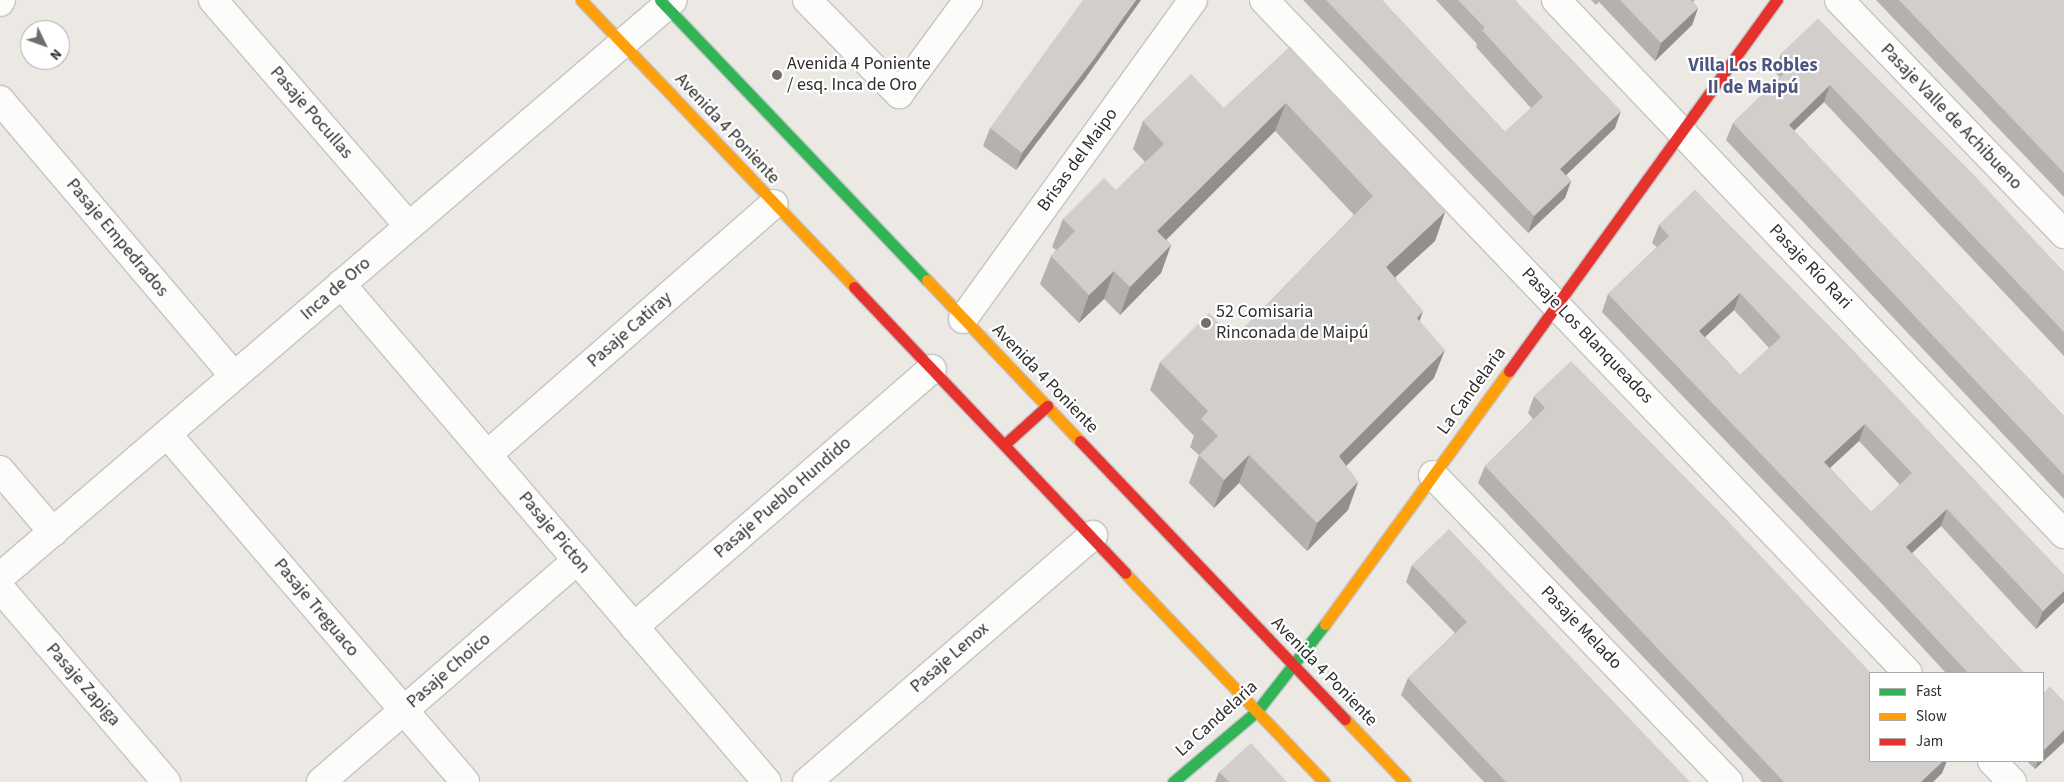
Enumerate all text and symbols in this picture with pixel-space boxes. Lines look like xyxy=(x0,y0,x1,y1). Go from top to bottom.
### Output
north arrow xyxy=(20,20,70,70)
street label: Pasaje Valle de Achibueno xyxy=(1876,39,2026,195)
text: N xyxy=(45,44,66,65)
place label: Avenida 4 Poniente / esq. Inca de Oro xyxy=(787,54,931,96)
district label: Villa Los Robles II de Maipú xyxy=(1688,55,1818,99)
street label: Pasaje Pocullas xyxy=(265,62,357,164)
street label: Avenida 4 Poniente xyxy=(670,69,784,189)
marker: Avenida 4 Poniente / esq. Inca de Oro xyxy=(771,69,783,81)
street label: Brisas del Maipo xyxy=(1033,104,1123,216)
street label: Pasaje Empedrados xyxy=(61,175,173,301)
street label: Pasaje Río Rari xyxy=(1764,220,1856,314)
street label: Inca de Oro xyxy=(297,253,375,325)
street label: Pasaje Los Blanqueados xyxy=(1517,264,1657,408)
street label: Pasaje Catiray xyxy=(583,287,677,373)
place label: 52 Comisaria Rinconada de Maipú xyxy=(1216,302,1369,344)
marker: 52 Comisaria Rinconada de Maipú xyxy=(1200,317,1212,329)
street label: Avenida 4 Poniente xyxy=(987,320,1103,438)
street label: La Candelaria xyxy=(1433,343,1511,439)
street label: Pasaje Pueblo Hundido xyxy=(710,433,856,563)
street label: Pasaje Picton xyxy=(514,488,594,578)
street label: Pasaje Treguaco xyxy=(269,555,363,661)
street label: Pasaje Melado xyxy=(1536,582,1626,674)
street label: Avenida 4 Poniente xyxy=(1266,613,1382,731)
street label: Pasaje Lenox xyxy=(906,618,994,698)
street label: Pasaje Choico xyxy=(403,629,495,713)
street label: Pasaje Zapiga xyxy=(41,639,125,731)
legend xyxy=(1869,672,2044,762)
street label: La Candelaria xyxy=(1172,677,1262,761)
text: Fast xyxy=(1916,681,1942,702)
text: Slow xyxy=(1916,706,1947,727)
text: Jam xyxy=(1916,731,1943,752)

